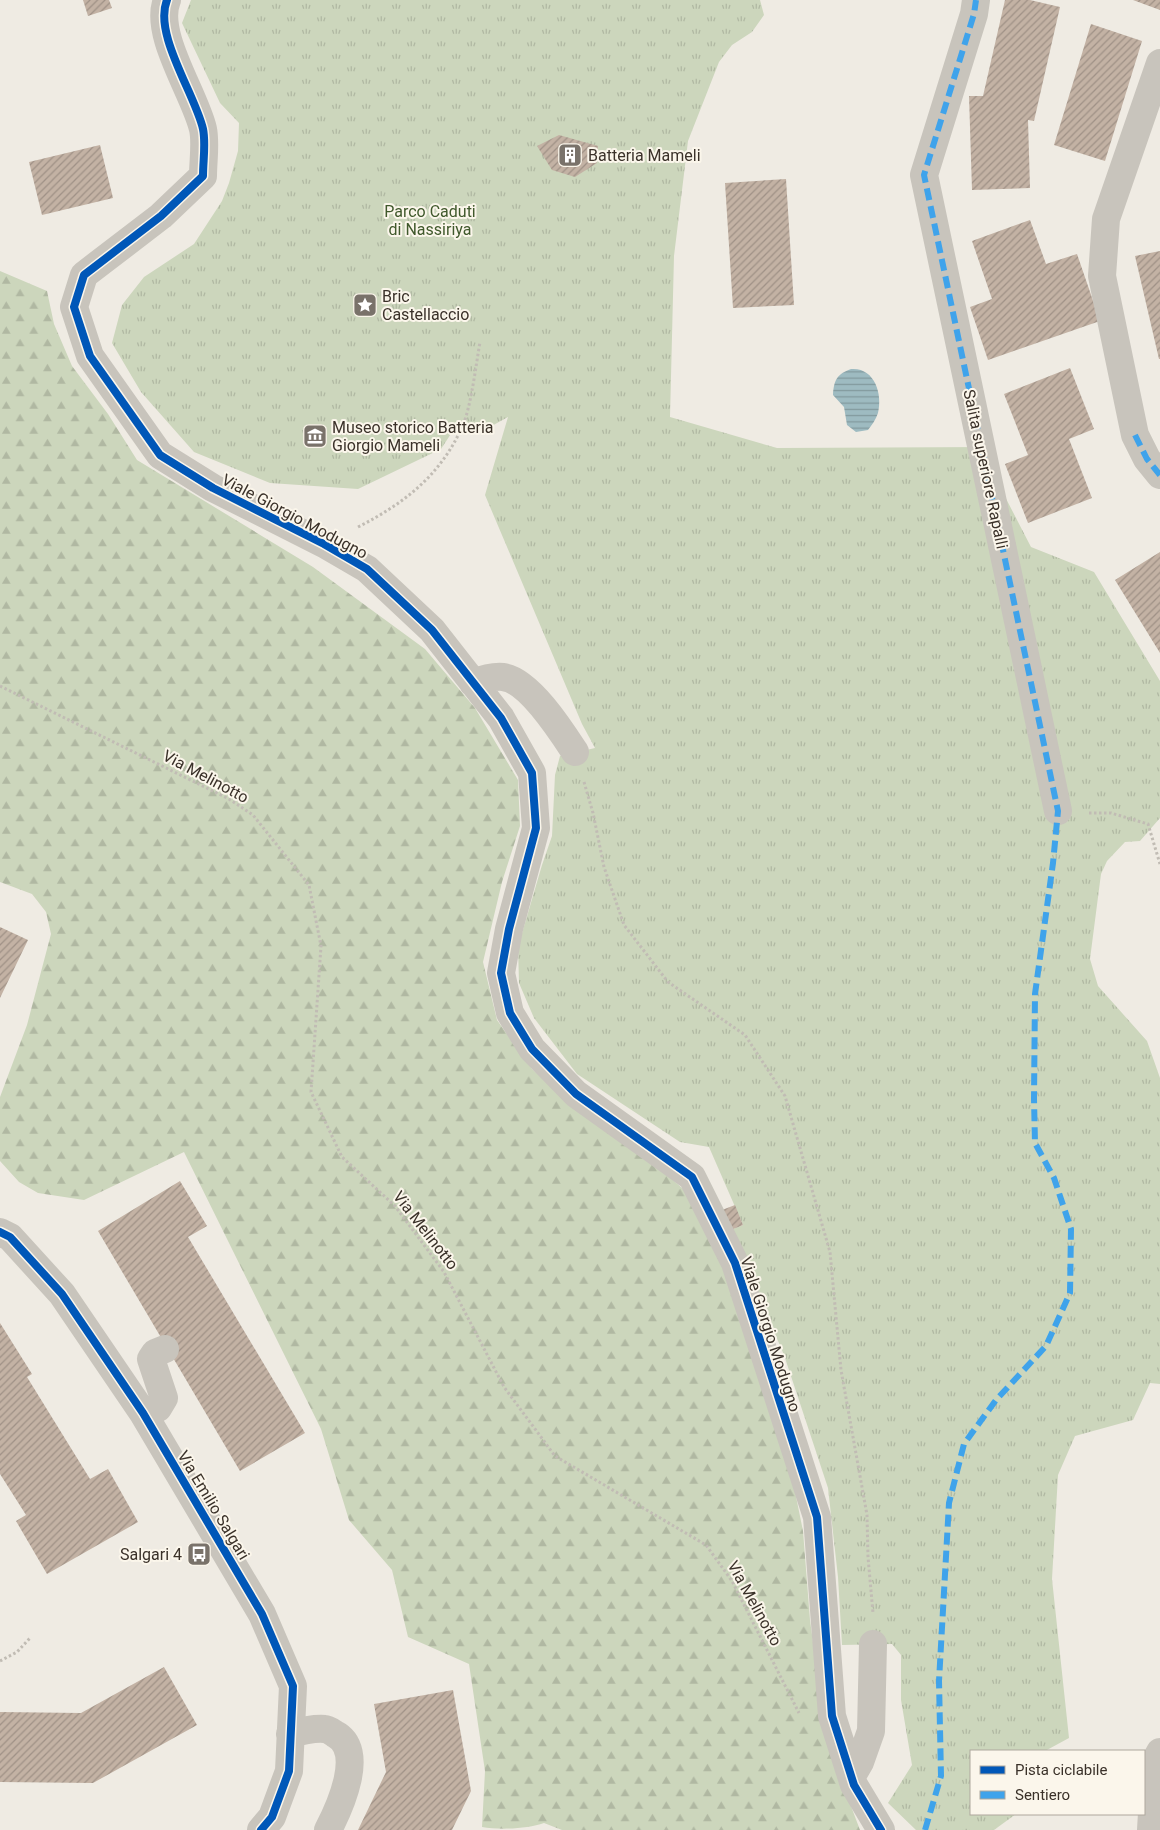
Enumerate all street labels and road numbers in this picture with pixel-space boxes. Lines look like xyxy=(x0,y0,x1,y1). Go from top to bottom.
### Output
street label: Salita superiore Rapalli xyxy=(959,388,1012,551)
street label: Viale Giorgio Modugno xyxy=(219,470,371,563)
street label: Via Melinotto xyxy=(160,746,252,807)
street label: Via Melinotto xyxy=(389,1187,462,1273)
street label: Viale Giorgio Modugno xyxy=(736,1254,805,1414)
street label: Via Emilio Salgari xyxy=(174,1447,254,1563)
street label: Via Melinotto xyxy=(723,1557,786,1649)

